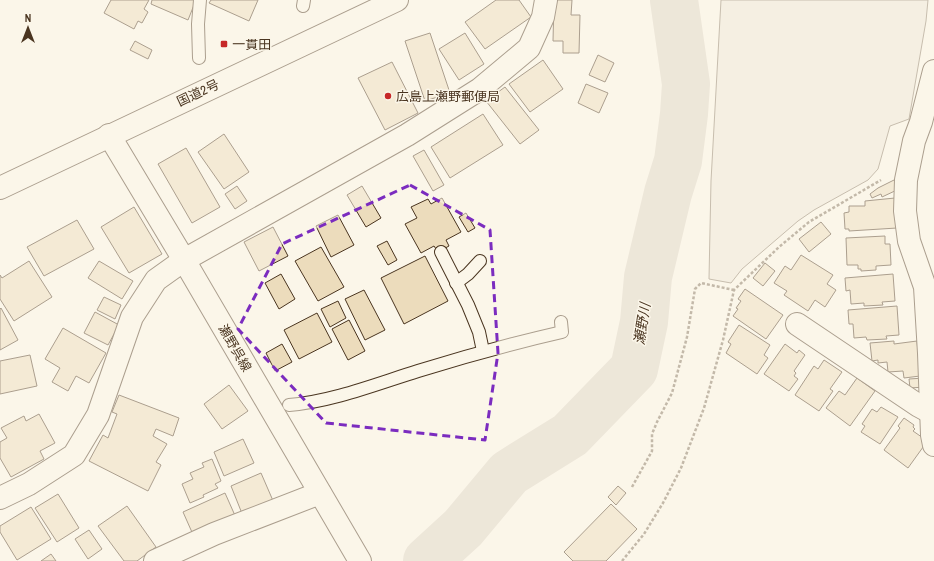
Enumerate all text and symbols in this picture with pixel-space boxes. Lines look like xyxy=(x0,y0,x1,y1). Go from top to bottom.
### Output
north arrow xyxy=(8,8,48,48)
text: N xyxy=(25,11,31,25)
place label: 一貫田 xyxy=(232,36,271,53)
marker: 一貫田 xyxy=(219,39,229,49)
street label: 国道2号 xyxy=(174,76,222,110)
place label: 広島上瀬野郵便局 xyxy=(396,88,500,105)
marker: 広島上瀬野郵便局 xyxy=(383,91,393,101)
water label: 瀬野川 xyxy=(630,300,654,346)
street label: 瀬野呉線 xyxy=(215,321,255,375)

